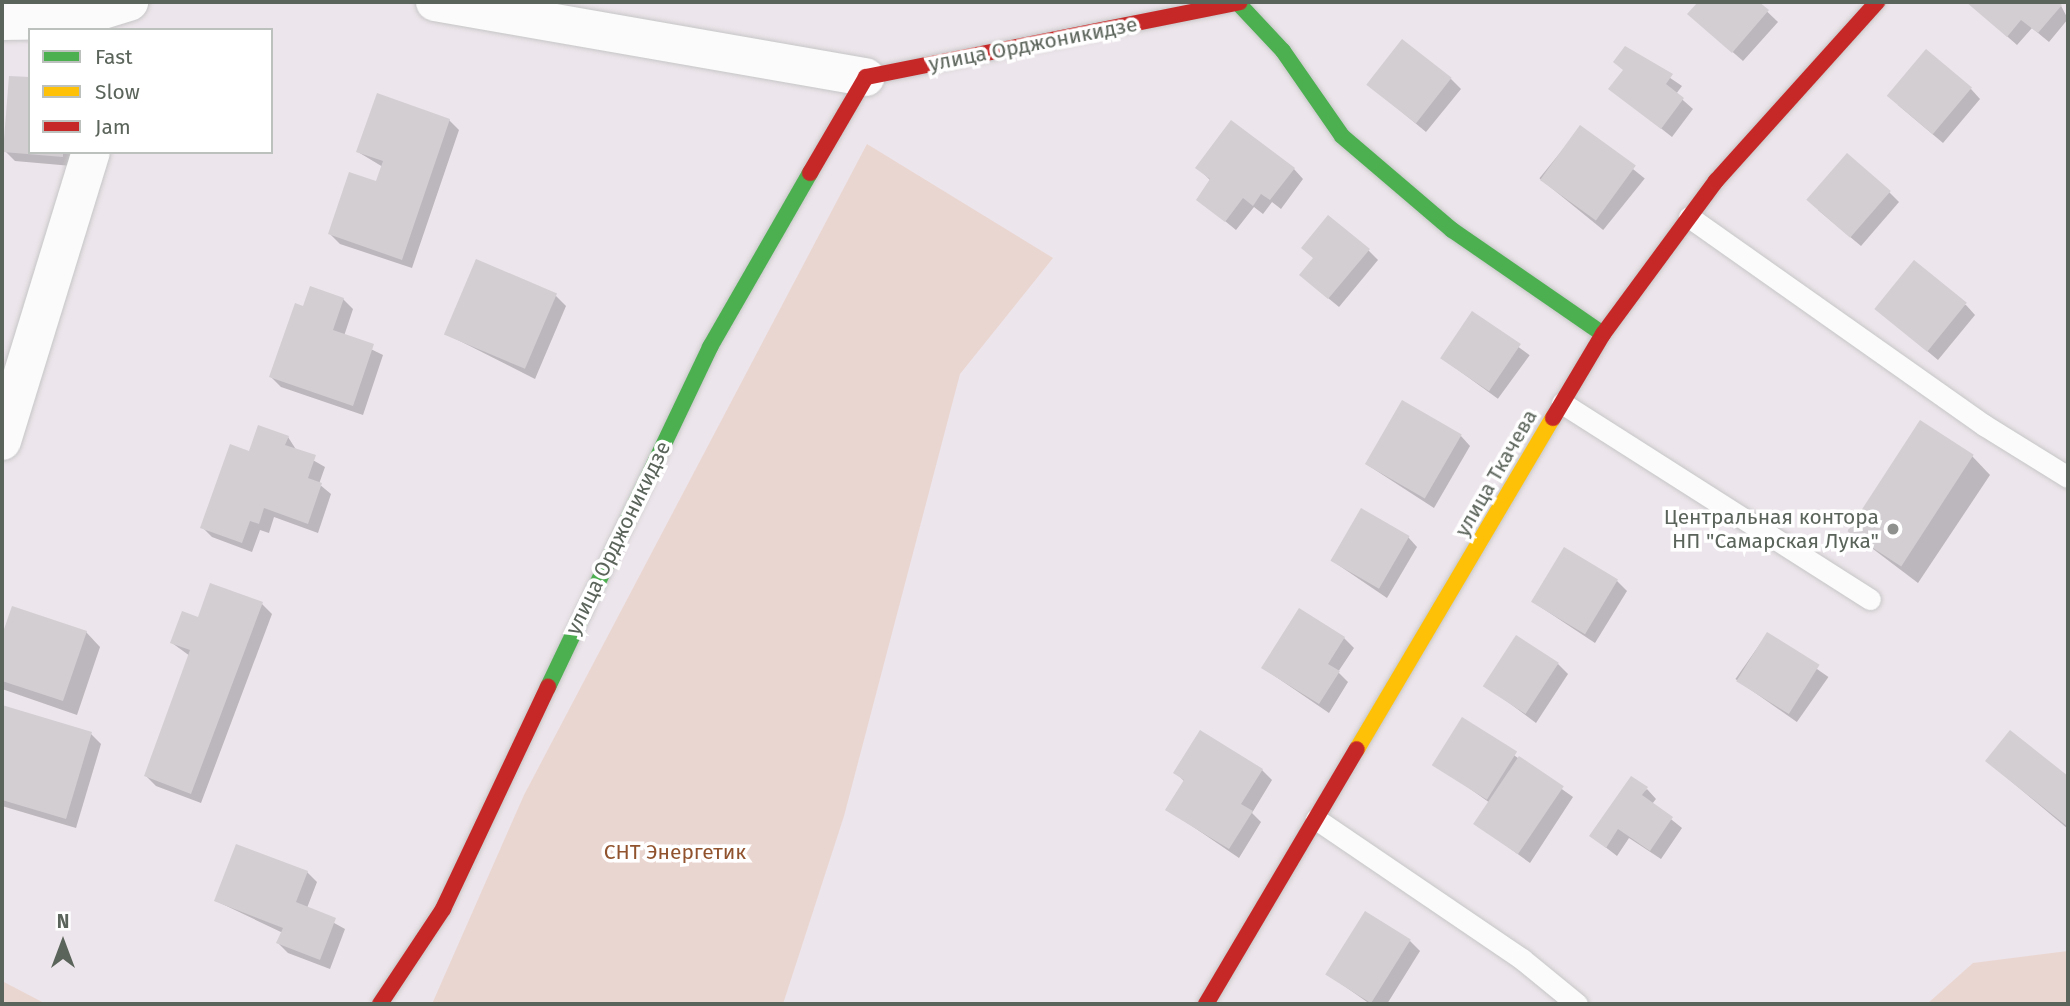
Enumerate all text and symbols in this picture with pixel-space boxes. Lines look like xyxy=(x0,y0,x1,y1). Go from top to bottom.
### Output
street label: улица Орджоникидзе xyxy=(927,11,1139,77)
legend xyxy=(28,28,273,154)
text: Fast xyxy=(95,44,133,70)
text: Slow xyxy=(95,79,140,105)
text: Jam xyxy=(95,114,131,140)
street label: улица Ткачева xyxy=(1449,405,1543,541)
street label: улица Орджоникидзе xyxy=(560,437,676,639)
place label: Центральная контора НП "Самарская Лука" xyxy=(1664,504,1879,554)
marker: Центральная контора НП "Самарская Лука" xyxy=(1885,521,1901,537)
park label: СНТ Энергетик xyxy=(604,839,746,865)
north arrow xyxy=(28,908,98,978)
text: N xyxy=(57,910,69,933)

